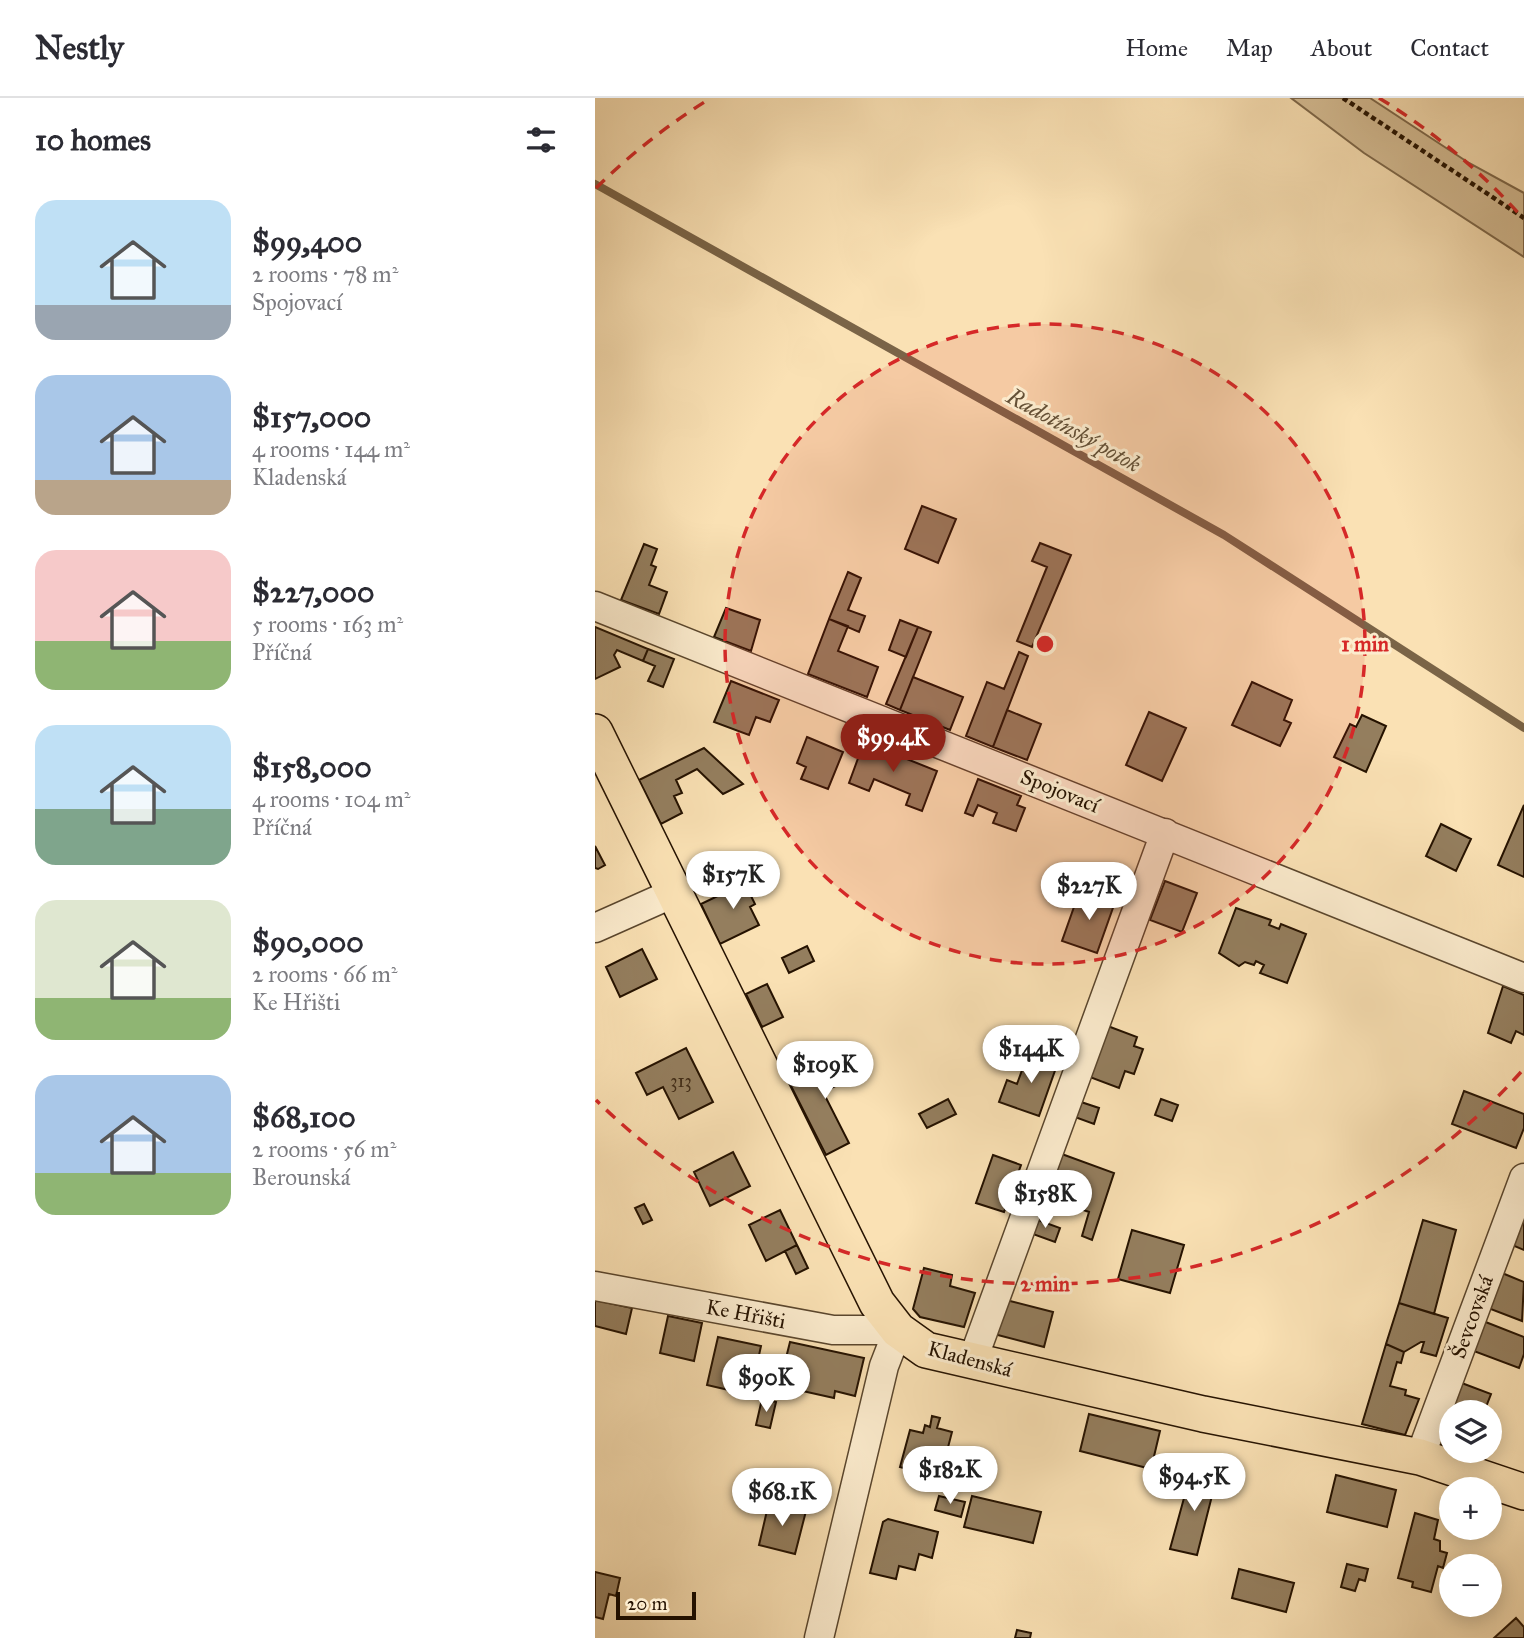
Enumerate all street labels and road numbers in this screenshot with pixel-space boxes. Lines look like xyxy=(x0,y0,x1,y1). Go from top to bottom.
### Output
street label: Spojovací xyxy=(1017,763,1104,819)
street label: Ševcovská xyxy=(1445,1272,1499,1362)
street label: Ke Hřišti xyxy=(704,1294,788,1334)
street label: Kladenská xyxy=(925,1335,1015,1383)

